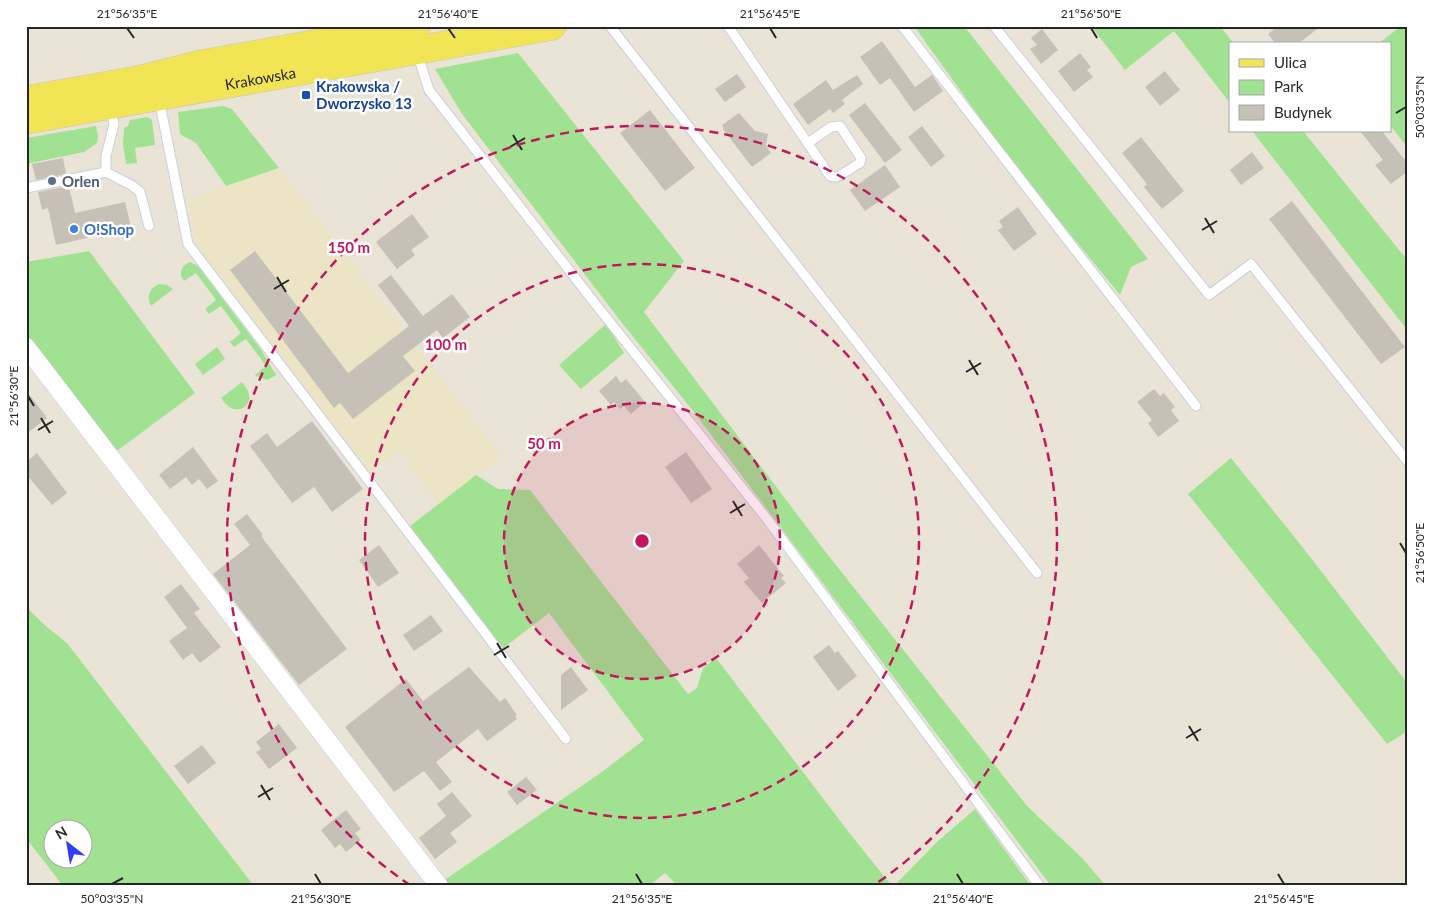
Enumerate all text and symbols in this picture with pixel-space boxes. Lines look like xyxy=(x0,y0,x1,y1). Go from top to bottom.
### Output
text: 21°56'35"E xyxy=(97,6,157,21)
text: 21°56'40"E xyxy=(418,6,478,21)
text: 21°56'45"E xyxy=(740,6,800,21)
text: 21°56'50"E xyxy=(1061,6,1121,21)
legend xyxy=(1229,42,1392,132)
text: Ulica xyxy=(1274,53,1307,71)
street label: Krakowska xyxy=(223,63,297,93)
text: 50°03'35"N xyxy=(1412,76,1427,138)
place label: Krakowska / Dworzysko 13 xyxy=(316,77,412,112)
text: Park xyxy=(1274,77,1304,95)
marker: Krakowska / Dworzysko 13 xyxy=(300,89,312,101)
text: Budynek xyxy=(1274,103,1332,121)
place label: Orlen xyxy=(62,172,100,190)
marker: Orlen xyxy=(46,175,58,187)
place label: O!Shop xyxy=(84,220,134,238)
marker: O!Shop xyxy=(68,223,80,235)
text: 150 m xyxy=(328,238,370,256)
text: 100 m xyxy=(425,335,467,353)
text: 21°56'30"E xyxy=(6,366,21,426)
text: 50 m xyxy=(527,434,561,452)
text: 21°56'50"E xyxy=(1412,523,1427,583)
centre of rings xyxy=(633,532,651,550)
north arrow xyxy=(42,820,92,870)
text: N xyxy=(52,822,70,842)
text: 50°03'35"N xyxy=(81,891,143,906)
text: 21°56'30"E xyxy=(291,891,351,906)
text: 21°56'35"E xyxy=(612,891,672,906)
text: 21°56'40"E xyxy=(933,891,993,906)
text: 21°56'45"E xyxy=(1254,891,1314,906)

